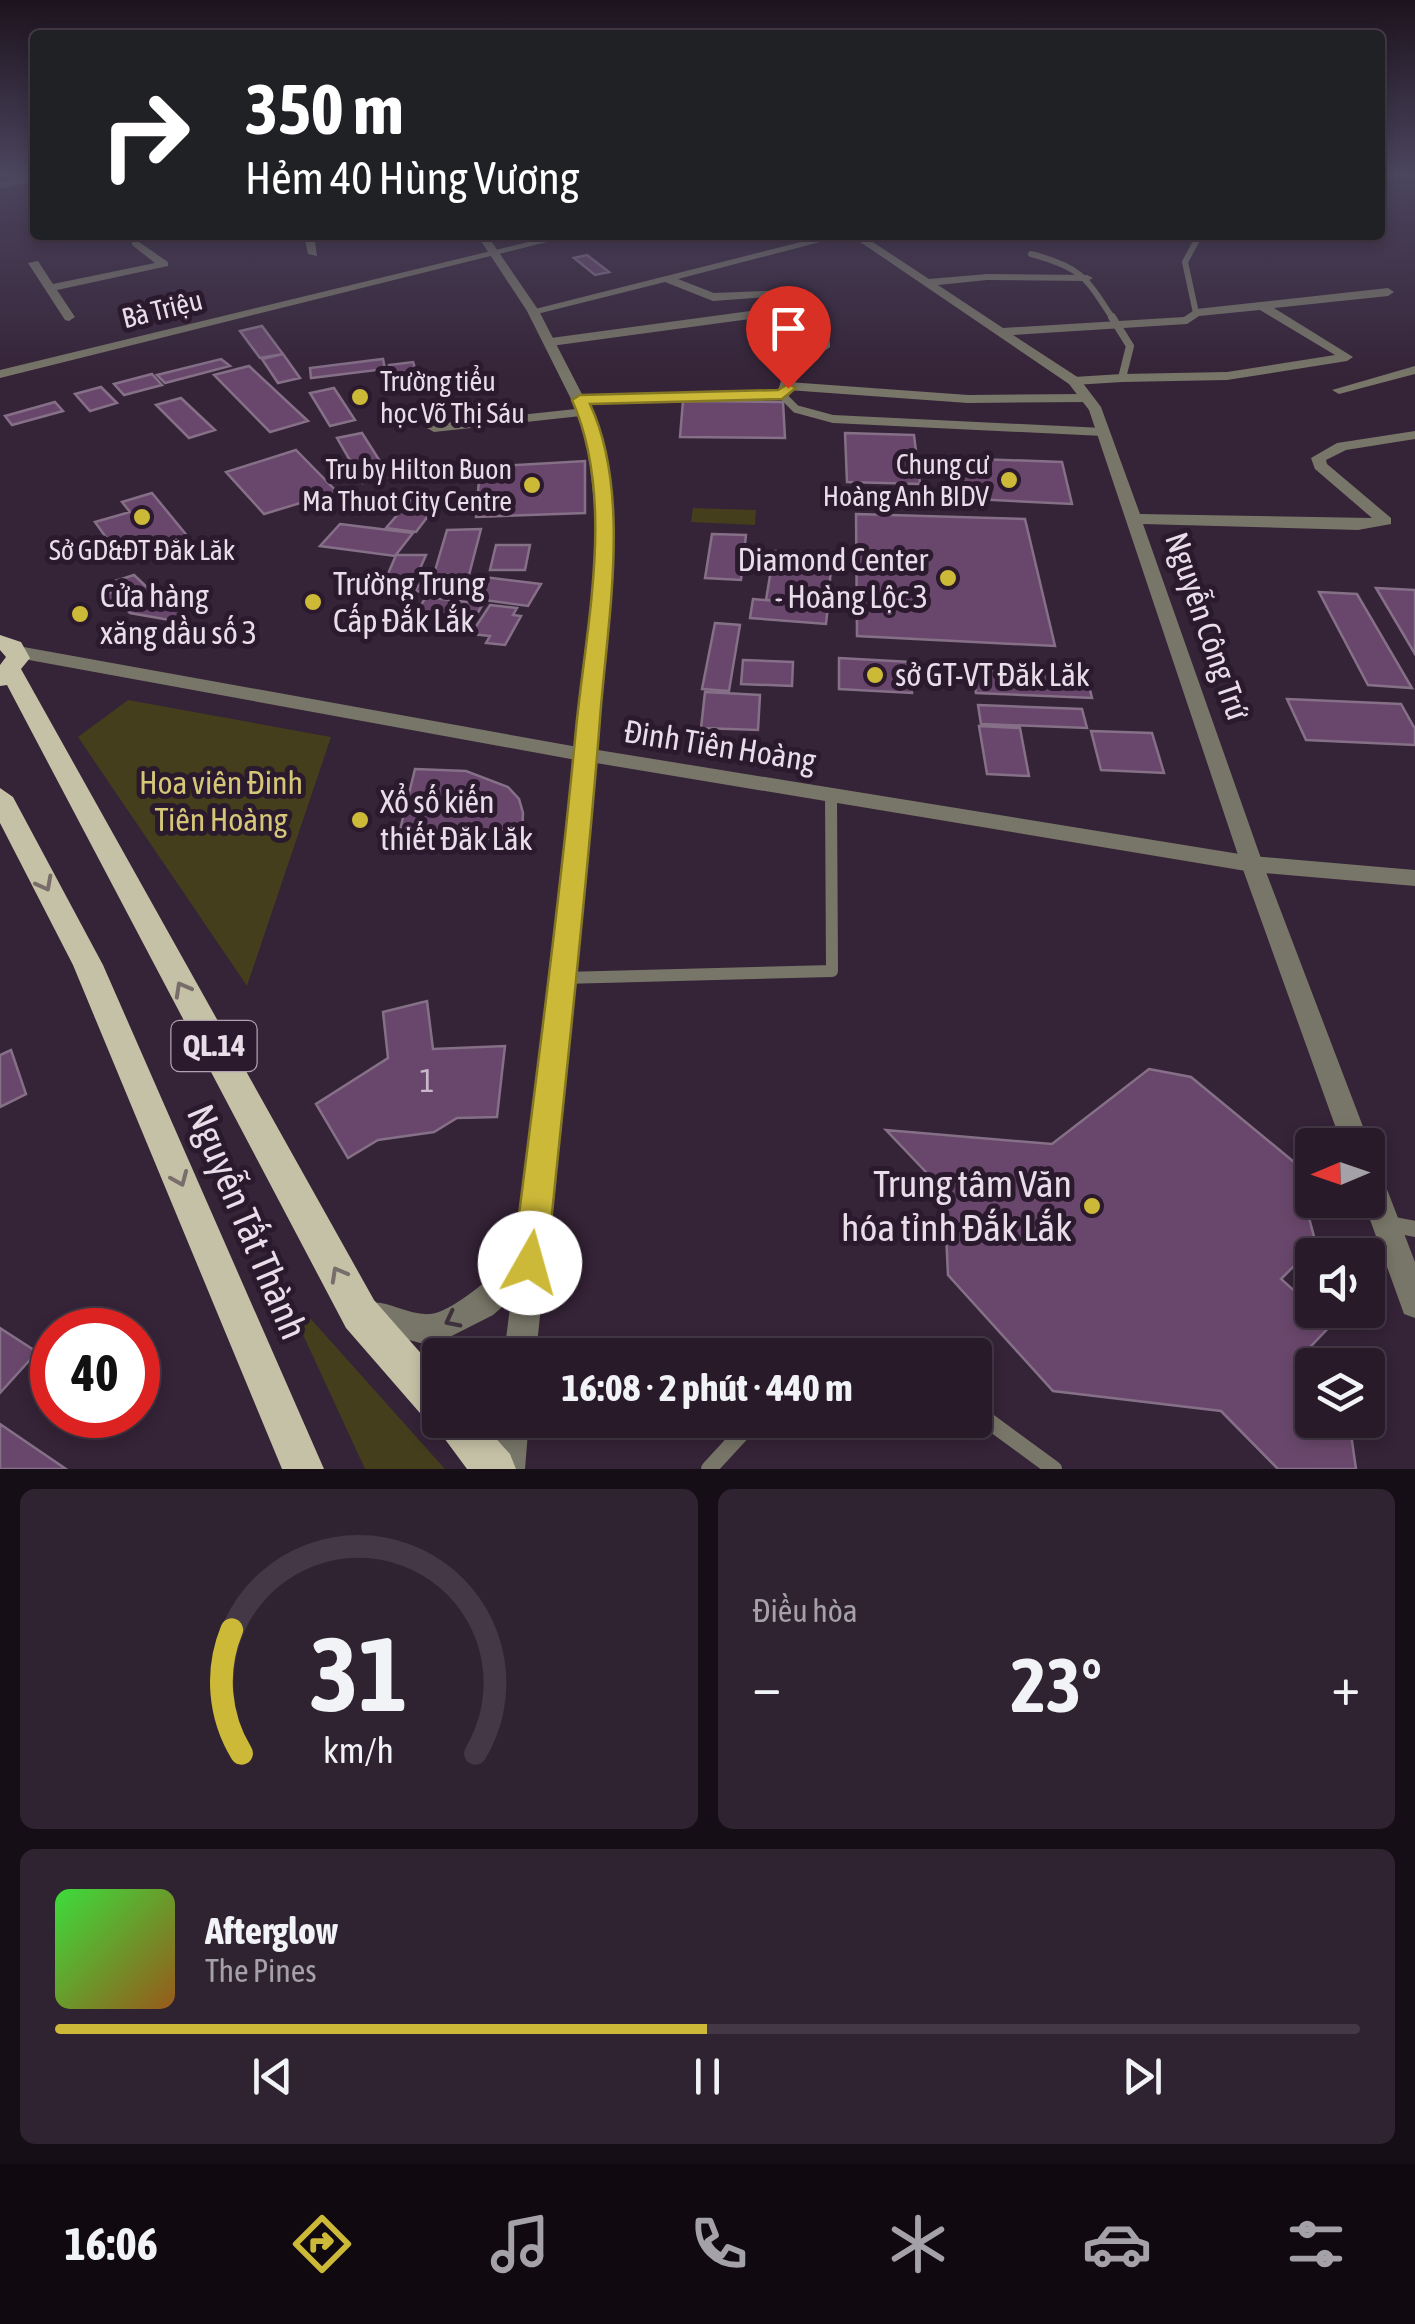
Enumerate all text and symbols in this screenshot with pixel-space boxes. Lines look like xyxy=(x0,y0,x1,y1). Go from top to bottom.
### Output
text: 350 m xyxy=(245,69,404,149)
icon: right xyxy=(80,70,210,200)
text: Hẻm 40 Hùng Vương xyxy=(245,152,579,204)
street label: Bà Triệu xyxy=(118,284,206,334)
pin xyxy=(746,286,831,389)
icon: arrive xyxy=(761,301,816,356)
place label: Trường tiểu học Võ Thị Sáu xyxy=(380,364,525,429)
marker: Trường tiểu học Võ Thị Sáu xyxy=(349,386,371,408)
place label: Chung cư Hoàng Anh BIDV xyxy=(823,448,989,512)
place label: Tru by Hilton Buon Ma Thuot City Centre xyxy=(302,453,512,517)
marker: Chung cư Hoàng Anh BIDV xyxy=(998,469,1020,491)
marker: Tru by Hilton Buon Ma Thuot City Centre xyxy=(521,474,543,496)
marker: Sở GD&ĐT Đăk Lăk xyxy=(131,506,153,528)
street label: Nguyễn Công Trứ xyxy=(1158,527,1257,725)
place label: Sở GD&ĐT Đăk Lăk xyxy=(49,534,235,566)
place label: Diamond Center - Hoàng Lộc 3 xyxy=(737,541,929,615)
place label: Trường Trung Cấp Đắk Lắk xyxy=(333,565,485,639)
marker: Diamond Center - Hoàng Lộc 3 xyxy=(937,567,959,589)
place label: Cửa hàng xăng dầu số 3 xyxy=(100,577,257,651)
marker: Trường Trung Cấp Đắk Lắk xyxy=(302,591,324,613)
marker: Cửa hàng xăng dầu số 3 xyxy=(69,603,91,625)
place label: sở GT-VT Đăk Lăk xyxy=(895,656,1090,693)
marker: sở GT-VT Đăk Lăk xyxy=(864,664,886,686)
street label: Đinh Tiên Hoàng xyxy=(622,712,819,779)
park label: Hoa viên Đinh Tiên Hoàng xyxy=(139,764,303,838)
place label: Xổ số kiến thiết Đăk Lăk xyxy=(380,783,533,857)
marker: Xổ số kiến thiết Đăk Lăk xyxy=(349,809,371,831)
one-way arrow xyxy=(33,873,52,891)
one-way arrow xyxy=(175,981,195,999)
road number: QL.14 xyxy=(172,1021,256,1071)
house number: 1 xyxy=(419,1062,435,1099)
street label: Nguyễn Tất Thành xyxy=(179,1098,316,1345)
north arrow xyxy=(1295,1128,1385,1218)
map controls xyxy=(1295,1128,1385,1438)
place label: Trung tâm Văn hóa tỉnh Đắk Lắk xyxy=(841,1162,1072,1249)
one-way arrow xyxy=(168,1169,188,1187)
marker: Trung tâm Văn hóa tỉnh Đắk Lắk xyxy=(1081,1195,1103,1217)
position arrow xyxy=(478,1211,582,1315)
button: sound xyxy=(1295,1238,1385,1328)
one-way arrow xyxy=(331,1267,351,1285)
speed limit sign: 40 xyxy=(30,1308,160,1438)
one-way arrow xyxy=(445,1308,463,1327)
button: layers xyxy=(1295,1348,1385,1438)
text: 16:08 · 2 phút · 440 m xyxy=(561,1366,853,1409)
text: Điều hòa xyxy=(753,1592,858,1629)
text: 31 xyxy=(310,1614,408,1733)
text: 23° xyxy=(1011,1642,1102,1728)
text: − xyxy=(753,1654,781,1717)
text: + xyxy=(1331,1654,1360,1717)
text: km/h xyxy=(323,1730,394,1771)
text: Afterglow xyxy=(205,1909,338,1952)
text: The Pines xyxy=(205,1952,317,1989)
icon: previous xyxy=(245,2049,300,2104)
icon: pause xyxy=(680,2049,735,2104)
icon: next xyxy=(1115,2049,1170,2104)
icon: directions xyxy=(287,2209,357,2279)
icon: music xyxy=(485,2209,555,2279)
icon: phone xyxy=(684,2209,754,2279)
icon: climate xyxy=(883,2209,953,2279)
icon: car xyxy=(1082,2209,1152,2279)
icon: filters xyxy=(1281,2209,1351,2279)
text: 16:06 xyxy=(64,2218,158,2270)

